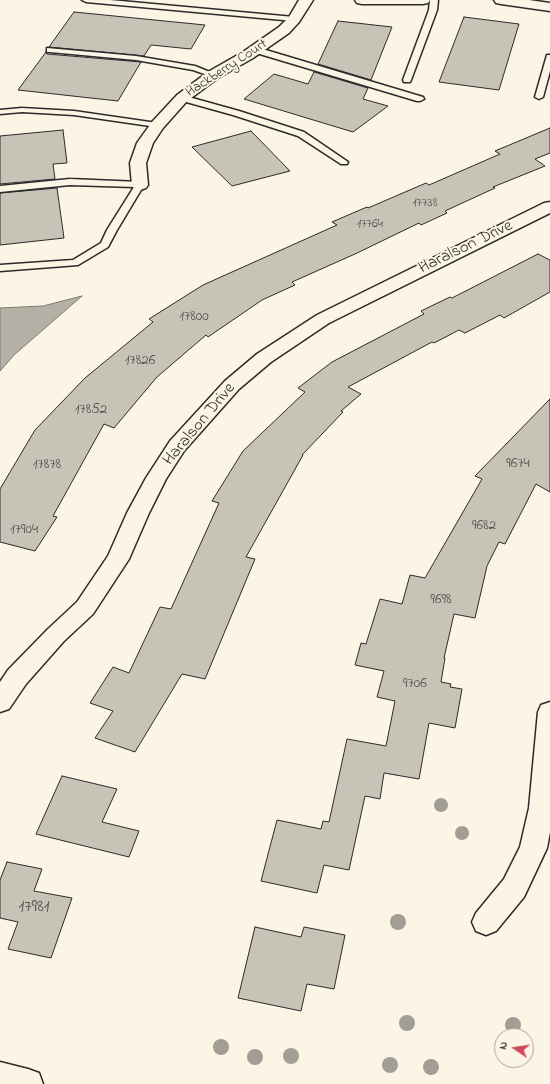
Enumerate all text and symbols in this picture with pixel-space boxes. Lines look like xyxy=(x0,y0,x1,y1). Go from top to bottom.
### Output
street label: Hackberry Court xyxy=(183,36,271,102)
house number: 17738 xyxy=(412,196,438,212)
street label: Haralson Drive xyxy=(416,216,516,280)
house number: 17764 xyxy=(357,217,383,233)
house number: 17800 xyxy=(179,309,209,327)
house number: 17826 xyxy=(125,353,155,371)
street label: Haralson Drive xyxy=(159,379,241,471)
house number: 17852 xyxy=(75,402,107,420)
house number: 9674 xyxy=(506,456,530,474)
house number: 17878 xyxy=(33,457,61,475)
house number: 9682 xyxy=(472,518,496,536)
house number: 17904 xyxy=(10,522,38,540)
house number: 9698 xyxy=(430,592,452,610)
house number: 9706 xyxy=(403,676,427,694)
house number: 17981 xyxy=(18,897,50,919)
north arrow xyxy=(494,1028,534,1068)
text: N xyxy=(495,1040,512,1051)

